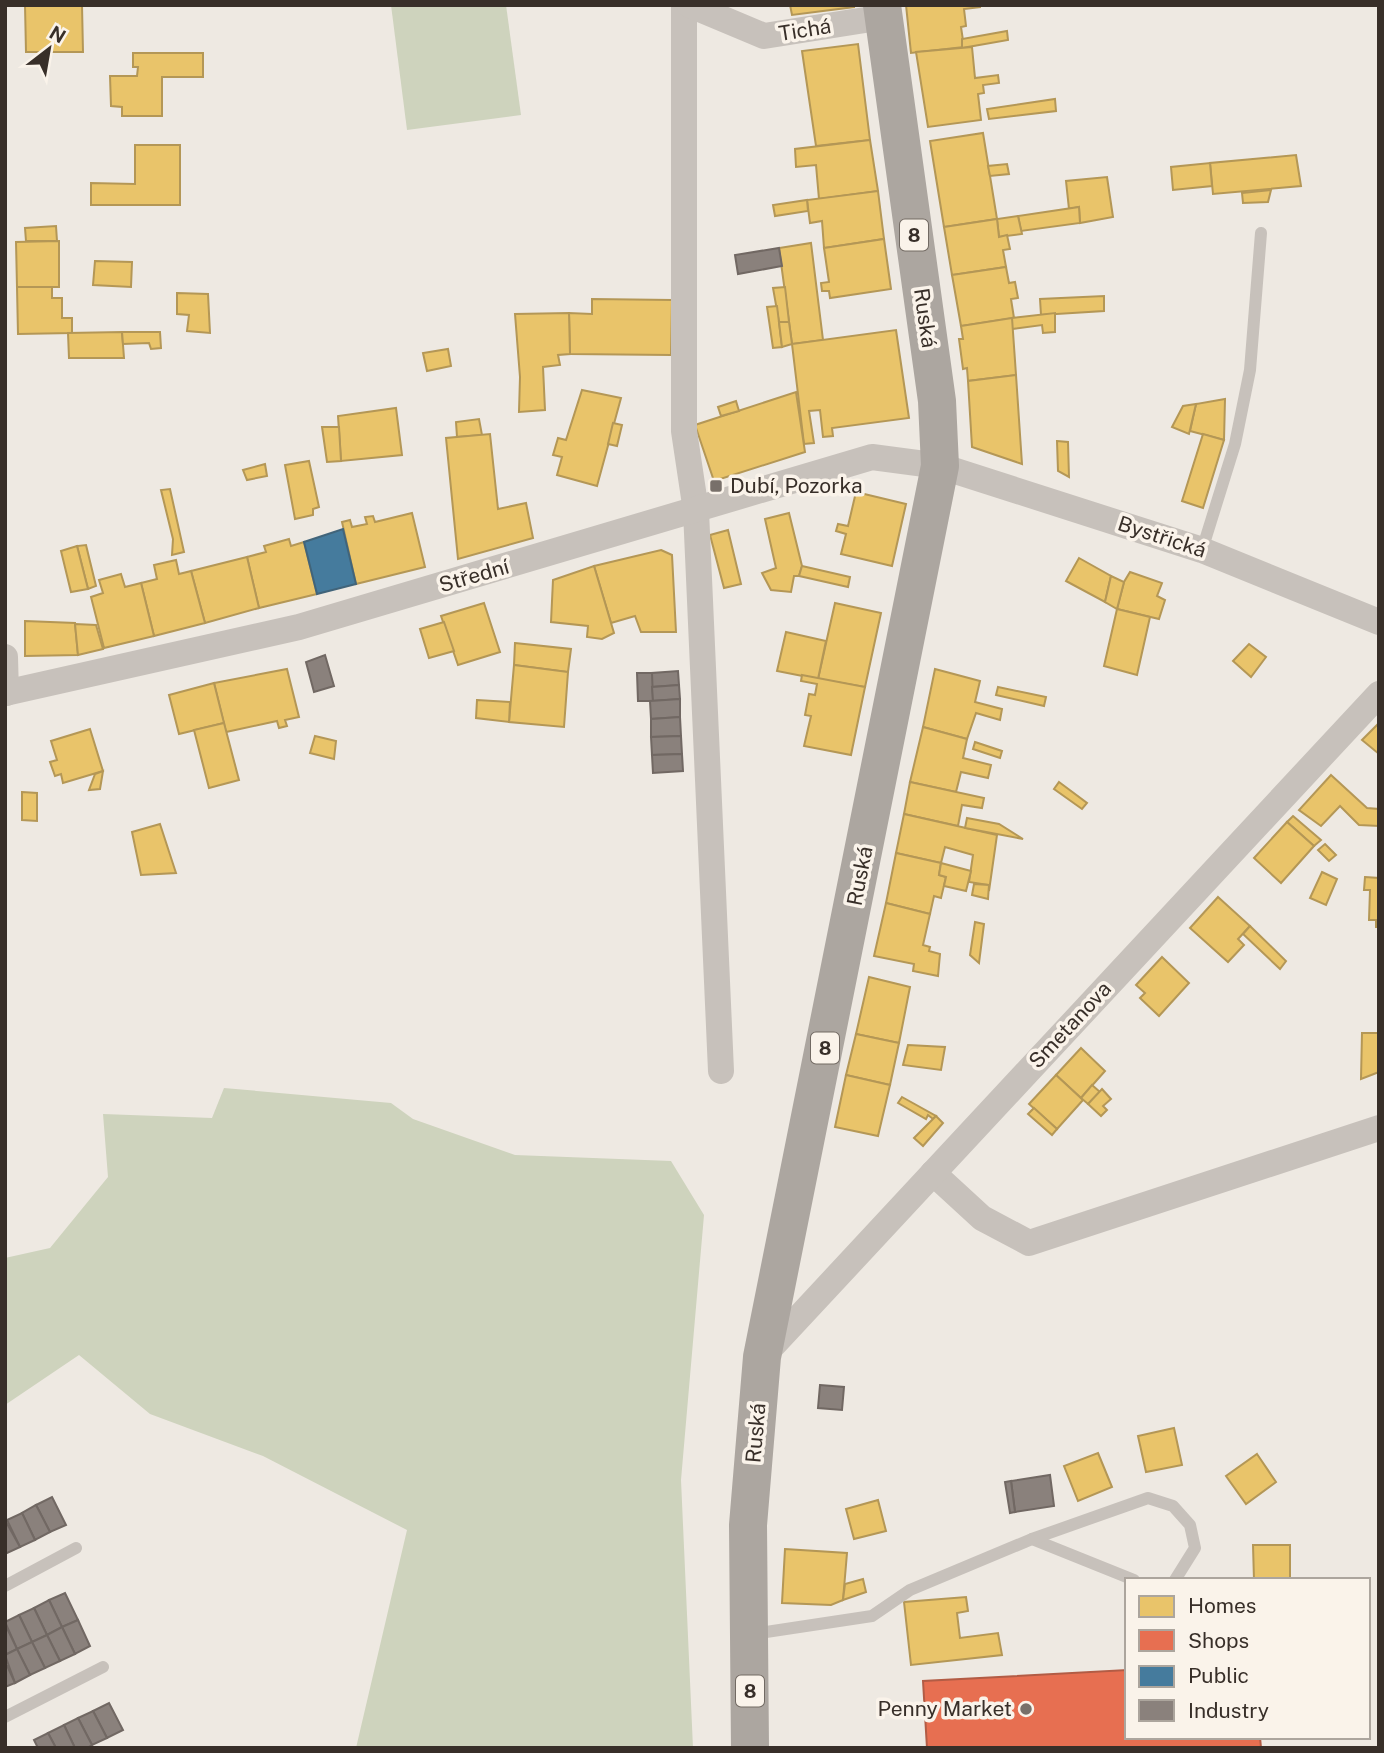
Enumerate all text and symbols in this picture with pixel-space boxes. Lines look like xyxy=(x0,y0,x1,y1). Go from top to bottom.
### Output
street label: Tichá xyxy=(777,13,833,46)
north arrow xyxy=(14,14,84,84)
text: N xyxy=(46,21,70,48)
road number: 8 xyxy=(900,219,928,250)
street label: Ruská xyxy=(909,286,942,349)
place label: Dubí, Pozorka xyxy=(730,473,863,498)
marker: Dubí, Pozorka xyxy=(708,478,724,494)
street label: Bystřická xyxy=(1115,511,1209,563)
street label: Střední xyxy=(436,553,513,597)
street label: Ruská xyxy=(842,844,878,908)
street label: Smetanova xyxy=(1023,976,1116,1073)
road number: 8 xyxy=(811,1032,839,1064)
street label: Ruská xyxy=(740,1402,771,1464)
legend xyxy=(1125,1578,1370,1739)
text: Homes xyxy=(1188,1593,1256,1618)
text: Shops xyxy=(1188,1628,1249,1653)
text: Public xyxy=(1188,1663,1249,1688)
road number: 8 xyxy=(736,1676,764,1707)
place label: Penny Market xyxy=(878,1696,1012,1721)
text: Industry xyxy=(1188,1698,1269,1723)
marker: Penny Market xyxy=(1018,1701,1034,1717)

